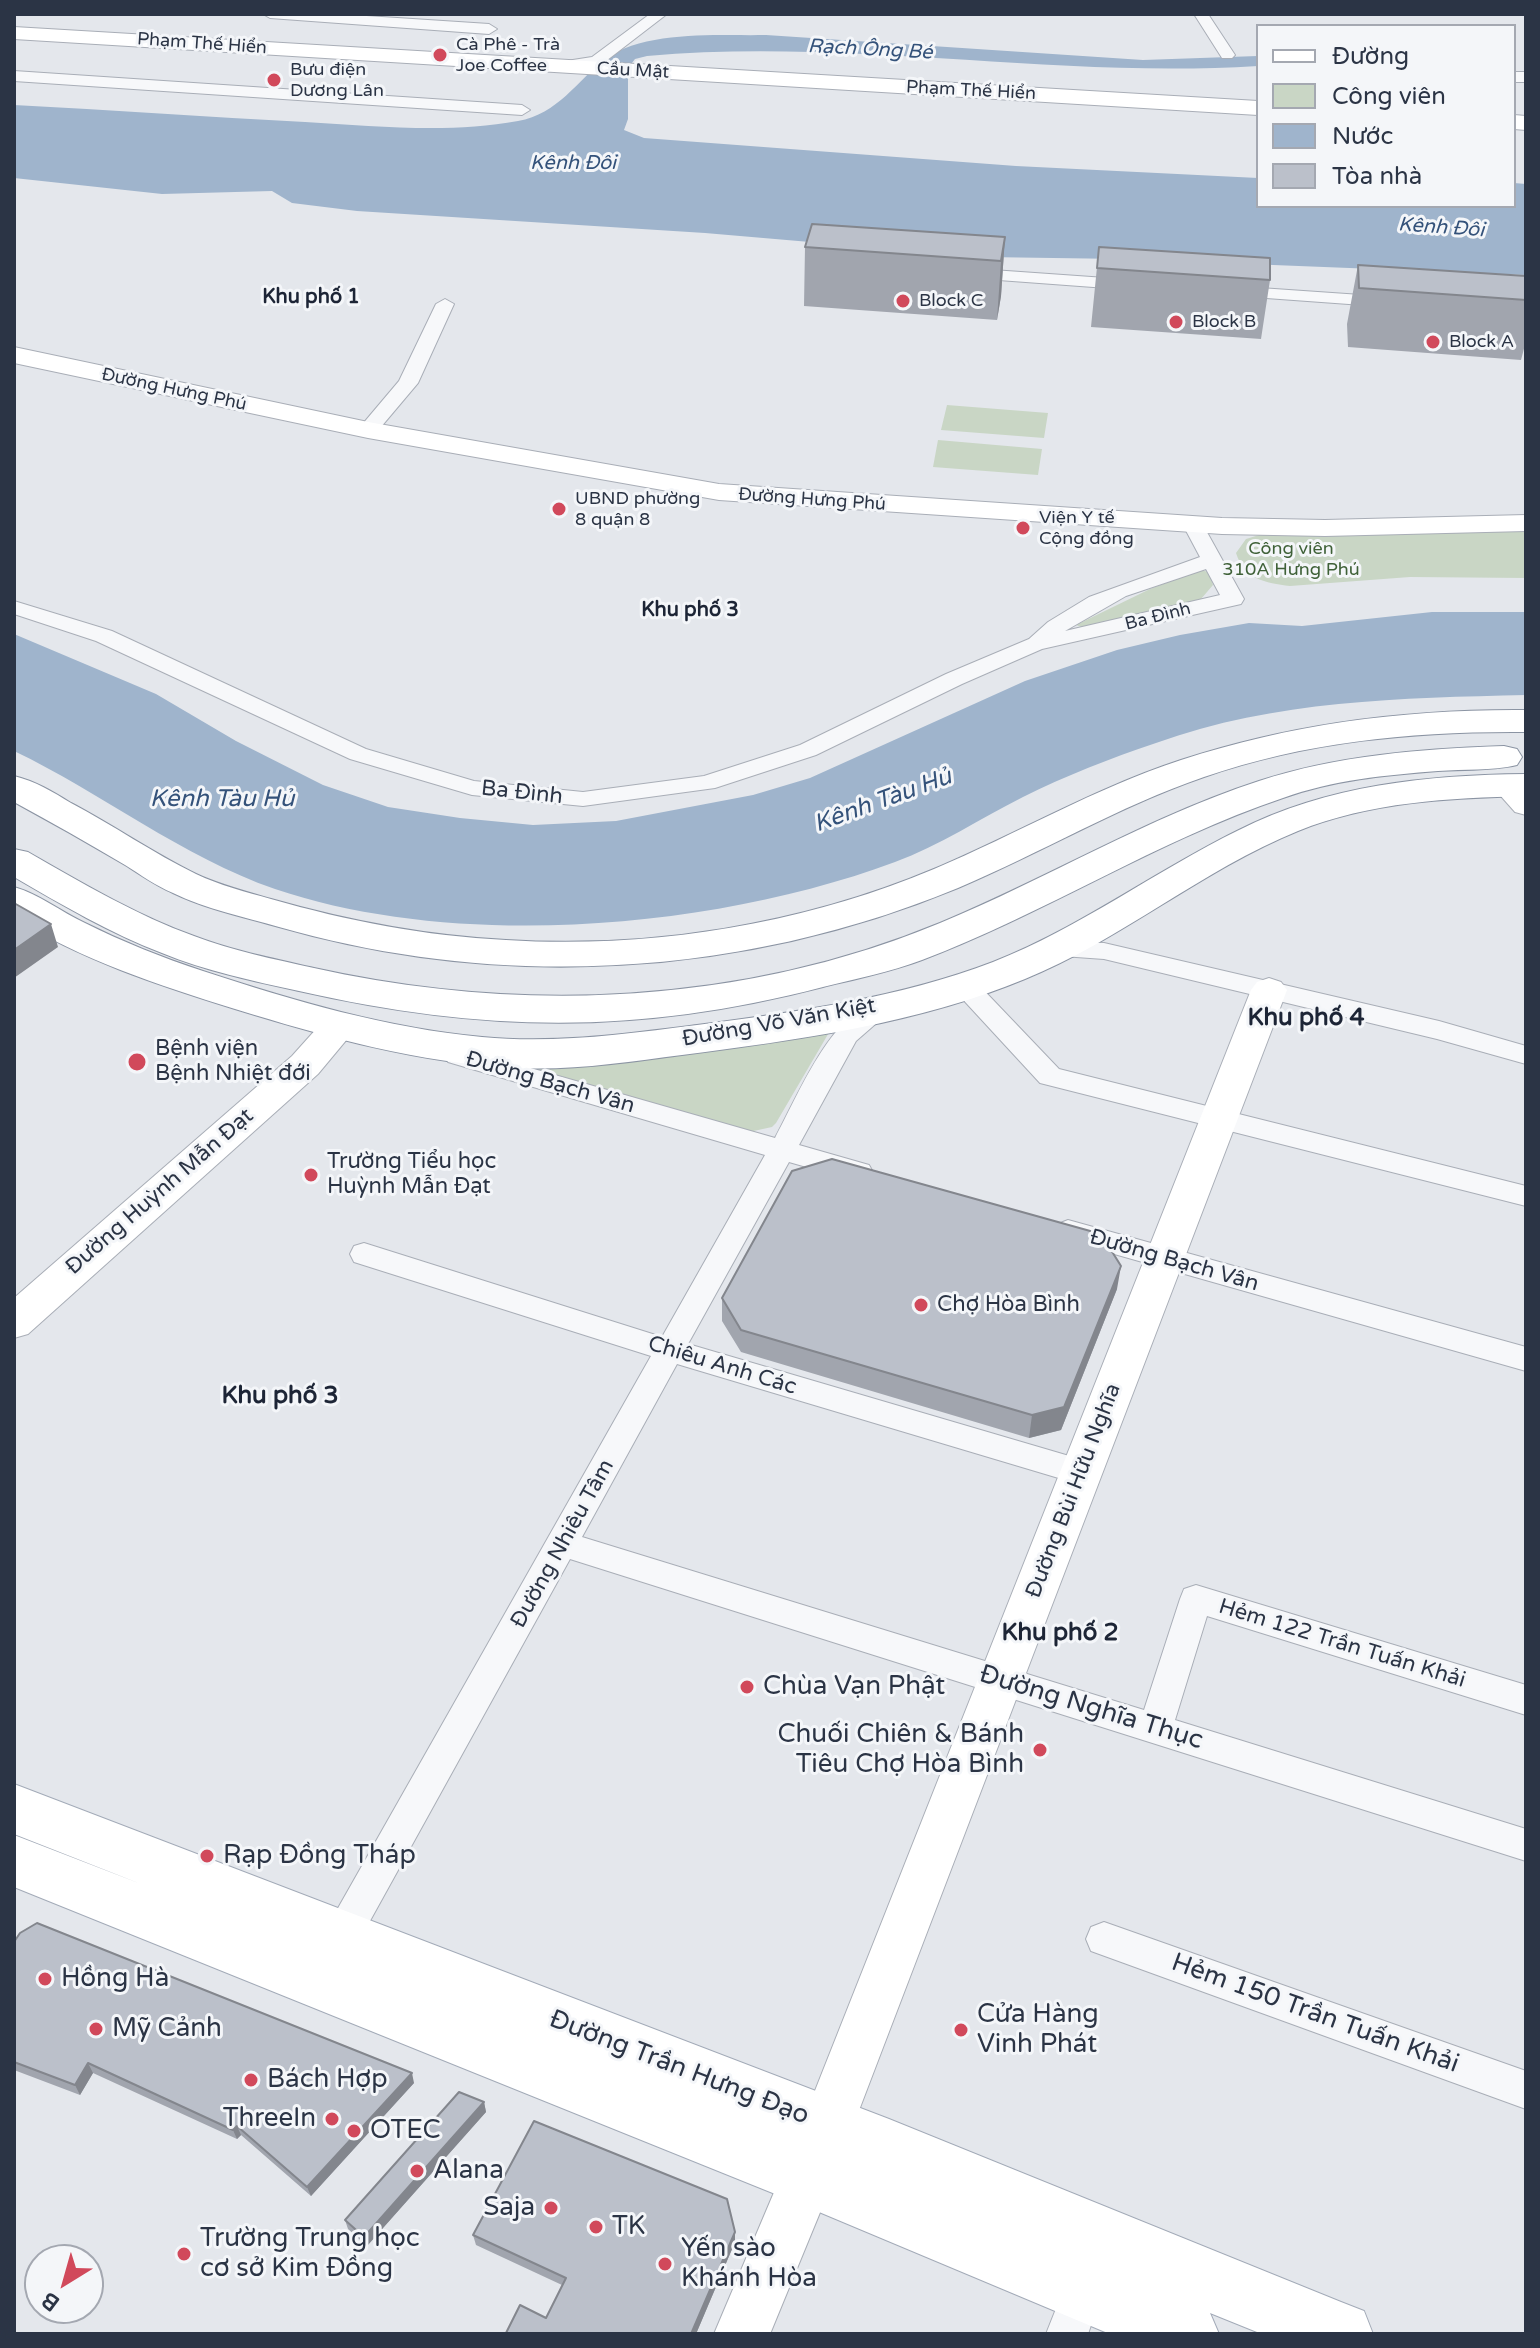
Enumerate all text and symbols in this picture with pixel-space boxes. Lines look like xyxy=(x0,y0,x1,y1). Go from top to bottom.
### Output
legend xyxy=(1256,24,1516,208)
street label: Phạm Thế Hiển xyxy=(136,29,268,59)
place label: Cà Phê - Trà Joe Coffee xyxy=(456,34,560,76)
water label: Rạch Ông Bé xyxy=(807,35,933,65)
text: Đường xyxy=(1332,42,1409,71)
marker: Cà Phê - Trà Joe Coffee xyxy=(431,46,449,64)
street label: Cầu Mật xyxy=(596,58,670,84)
place label: Bưu điện Dương Lân xyxy=(290,59,384,102)
marker: Bưu điện Dương Lân xyxy=(265,71,283,89)
street label: Phạm Thế Hiển xyxy=(906,77,1036,105)
text: Công viên xyxy=(1332,82,1446,111)
text: Nước xyxy=(1332,122,1393,151)
water label: Kênh Đôi xyxy=(530,152,616,176)
text: Tòa nhà xyxy=(1332,162,1422,191)
water label: Kênh Đôi xyxy=(1397,213,1485,243)
district label: Khu phố 1 xyxy=(262,286,360,310)
place label: Block C xyxy=(919,290,983,312)
marker: Block C xyxy=(894,292,912,310)
place label: Block B xyxy=(1192,311,1256,333)
marker: Block B xyxy=(1167,313,1185,331)
place label: Block A xyxy=(1449,331,1514,353)
marker: Block A xyxy=(1424,333,1442,351)
street label: Đường Hưng Phú xyxy=(99,364,249,416)
street label: Đường Hưng Phú xyxy=(737,484,887,516)
place label: UBND phường 8 quận 8 xyxy=(575,488,700,530)
marker: UBND phường 8 quận 8 xyxy=(550,500,568,518)
place label: Viện Y tế Cộng đồng xyxy=(1039,507,1134,550)
marker: Viện Y tế Cộng đồng xyxy=(1014,519,1032,537)
park label: Công viên 310A Hưng Phú xyxy=(1222,538,1360,580)
street label: Ba Đình xyxy=(1123,598,1193,636)
district label: Khu phố 3 xyxy=(641,599,739,623)
water label: Kênh Tàu Hủ xyxy=(810,763,956,839)
street label: Ba Đình xyxy=(480,776,564,810)
water label: Kênh Tàu Hủ xyxy=(150,786,294,814)
street label: Đường Võ Văn Kiệt xyxy=(680,993,878,1053)
district label: Khu phố 4 xyxy=(1247,1005,1365,1033)
place label: Bệnh viện Bệnh Nhiệt đới xyxy=(155,1036,311,1088)
street label: Đường Bạch Vân xyxy=(462,1046,638,1120)
marker: Bệnh viện Bệnh Nhiệt đới xyxy=(126,1051,148,1073)
street label: Đường Huỳnh Mẫn Đạt xyxy=(61,1103,259,1281)
place label: Trường Tiểu học Huỳnh Mẫn Đạt xyxy=(327,1149,496,1200)
marker: Trường Tiểu học Huỳnh Mẫn Đạt xyxy=(302,1166,320,1184)
street label: Đường Bạch Vân xyxy=(1086,1224,1262,1298)
place label: Chợ Hòa Bình xyxy=(937,1292,1080,1318)
marker: Chợ Hòa Bình xyxy=(912,1296,930,1314)
street label: Chiêu Anh Các xyxy=(645,1331,799,1401)
street label: Đường Bùi Hữu Nghĩa xyxy=(1021,1380,1127,1602)
district label: Khu phố 3 xyxy=(221,1383,339,1411)
street label: Đường Nhiêu Tâm xyxy=(506,1455,620,1633)
street label: Hẻm 122 Trần Tuấn Khải xyxy=(1215,1594,1469,1694)
district label: Khu phố 2 xyxy=(1001,1620,1119,1648)
street label: Đường Nghĩa Thục xyxy=(975,1659,1207,1757)
place label: Chùa Vạn Phật xyxy=(763,1671,945,1703)
marker: Chùa Vạn Phật xyxy=(738,1678,756,1696)
place label: Chuối Chiên & Bánh Tiêu Chợ Hòa Bình xyxy=(778,1719,1024,1780)
marker: Chuối Chiên & Bánh Tiêu Chợ Hòa Bình xyxy=(1031,1741,1049,1759)
place label: Rạp Đồng Tháp xyxy=(223,1840,416,1872)
marker: Rạp Đồng Tháp xyxy=(198,1847,216,1865)
street label: Hẻm 150 Trần Tuấn Khải xyxy=(1167,1947,1463,2081)
place label: Hồng Hà xyxy=(61,1963,169,1995)
marker: Hồng Hà xyxy=(36,1970,54,1988)
place label: Cửa Hàng Vinh Phát xyxy=(977,1999,1099,2060)
street label: Đường Trần Hưng Đạo xyxy=(545,2004,813,2132)
place label: Mỹ Cảnh xyxy=(112,2013,222,2045)
marker: Mỹ Cảnh xyxy=(87,2020,105,2038)
marker: Cửa Hàng Vinh Phát xyxy=(952,2021,970,2039)
place label: Bách Hợp xyxy=(267,2064,388,2096)
marker: Bách Hợp xyxy=(242,2071,260,2089)
place label: ThreeIn xyxy=(223,2103,316,2135)
marker: ThreeIn xyxy=(323,2110,341,2128)
place label: OTEC xyxy=(370,2115,441,2147)
marker: OTEC xyxy=(345,2122,363,2140)
place label: Alana xyxy=(433,2155,504,2187)
marker: Alana xyxy=(408,2162,426,2180)
place label: Saja xyxy=(483,2192,535,2224)
marker: Saja xyxy=(542,2199,560,2217)
place label: TK xyxy=(612,2211,645,2243)
marker: TK xyxy=(587,2218,605,2236)
place label: Trường Trung học cơ sở Kim Đồng xyxy=(200,2223,420,2284)
place label: Yến sào Khánh Hòa xyxy=(681,2233,817,2294)
north arrow xyxy=(24,2244,104,2324)
marker: Trường Trung học cơ sở Kim Đồng xyxy=(175,2245,193,2263)
marker: Yến sào Khánh Hòa xyxy=(656,2255,674,2273)
text: B xyxy=(37,2287,65,2317)

